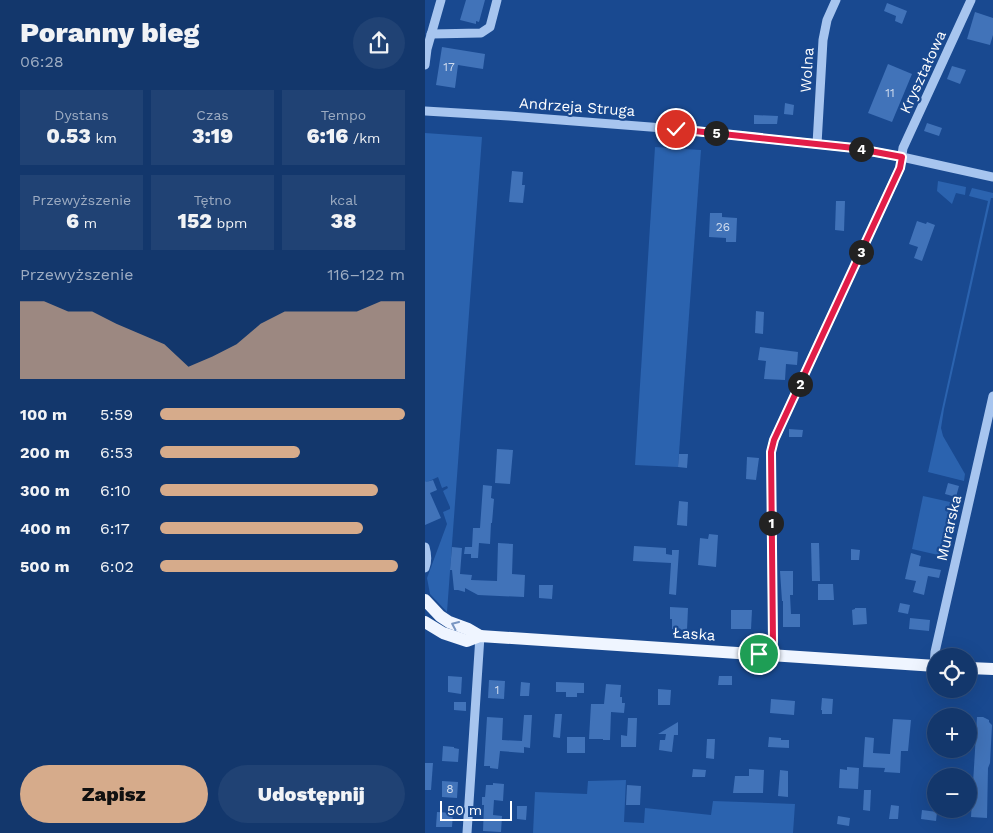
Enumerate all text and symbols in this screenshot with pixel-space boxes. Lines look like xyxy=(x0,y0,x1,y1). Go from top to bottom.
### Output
text: Poranny bieg xyxy=(20,16,199,49)
button: share xyxy=(353,17,405,69)
street label: Kryształowa xyxy=(896,27,950,116)
street label: Wolna xyxy=(796,46,818,93)
text: 06:28 xyxy=(20,52,64,71)
house number: 17 xyxy=(443,60,455,74)
house number: 11 xyxy=(885,86,895,100)
street label: Andrzeja Struga xyxy=(518,94,636,120)
text: Dystans xyxy=(54,107,109,123)
text: Czas xyxy=(196,107,229,123)
text: Tempo xyxy=(321,107,366,123)
pin xyxy=(655,108,697,150)
icon: check xyxy=(662,115,690,143)
pin: 5 xyxy=(703,120,729,146)
text: 0.53 xyxy=(46,123,91,148)
text: 3:19 xyxy=(192,123,233,148)
text: 6:16 xyxy=(307,123,348,148)
text: 5 xyxy=(712,125,721,141)
text: km xyxy=(91,130,117,146)
text: /km xyxy=(348,130,380,146)
pin: 4 xyxy=(849,136,873,162)
text: 4 xyxy=(857,141,866,157)
text: Przewyższenie xyxy=(32,192,131,208)
text: Tętno xyxy=(194,192,231,208)
text: kcal xyxy=(330,192,357,208)
text: 6 xyxy=(66,208,79,233)
text: 152 xyxy=(178,208,212,233)
text: 38 xyxy=(331,208,356,233)
text: m xyxy=(79,215,97,231)
text: bpm xyxy=(212,215,247,231)
house number: 26 xyxy=(716,220,730,234)
pin: 3 xyxy=(849,240,873,264)
text: 3 xyxy=(857,244,866,260)
text: Przewyższenie xyxy=(20,265,133,284)
text: 116–122 m xyxy=(327,265,405,284)
pin: 2 xyxy=(787,372,813,396)
text: 2 xyxy=(796,376,805,392)
text: 100 m xyxy=(20,405,67,424)
text: 5:59 xyxy=(100,405,133,424)
text: 200 m xyxy=(20,443,70,462)
text: 6:53 xyxy=(100,443,133,462)
text: 300 m xyxy=(20,481,70,500)
text: 6:10 xyxy=(100,481,131,500)
street label: Murarska xyxy=(933,493,965,563)
pin: 1 xyxy=(759,510,783,536)
text: 1 xyxy=(768,515,775,531)
text: 400 m xyxy=(20,519,71,538)
text: 6:17 xyxy=(100,519,130,538)
text: 500 m xyxy=(20,557,70,576)
text: 6:02 xyxy=(100,557,134,576)
one-way arrow xyxy=(451,620,460,631)
street label: Łaska xyxy=(672,624,716,645)
pin xyxy=(738,633,780,675)
icon: arrive xyxy=(745,640,773,668)
map controls xyxy=(927,648,977,818)
button: locate xyxy=(927,648,977,698)
house number: 1 xyxy=(495,683,499,697)
button: + xyxy=(927,708,977,758)
button: Zapisz xyxy=(20,765,208,823)
button: Udostępnij xyxy=(218,765,405,823)
button: − xyxy=(927,768,977,818)
house number: 8 xyxy=(446,782,454,796)
scale bar xyxy=(440,798,513,821)
text: 50 m xyxy=(447,802,482,818)

